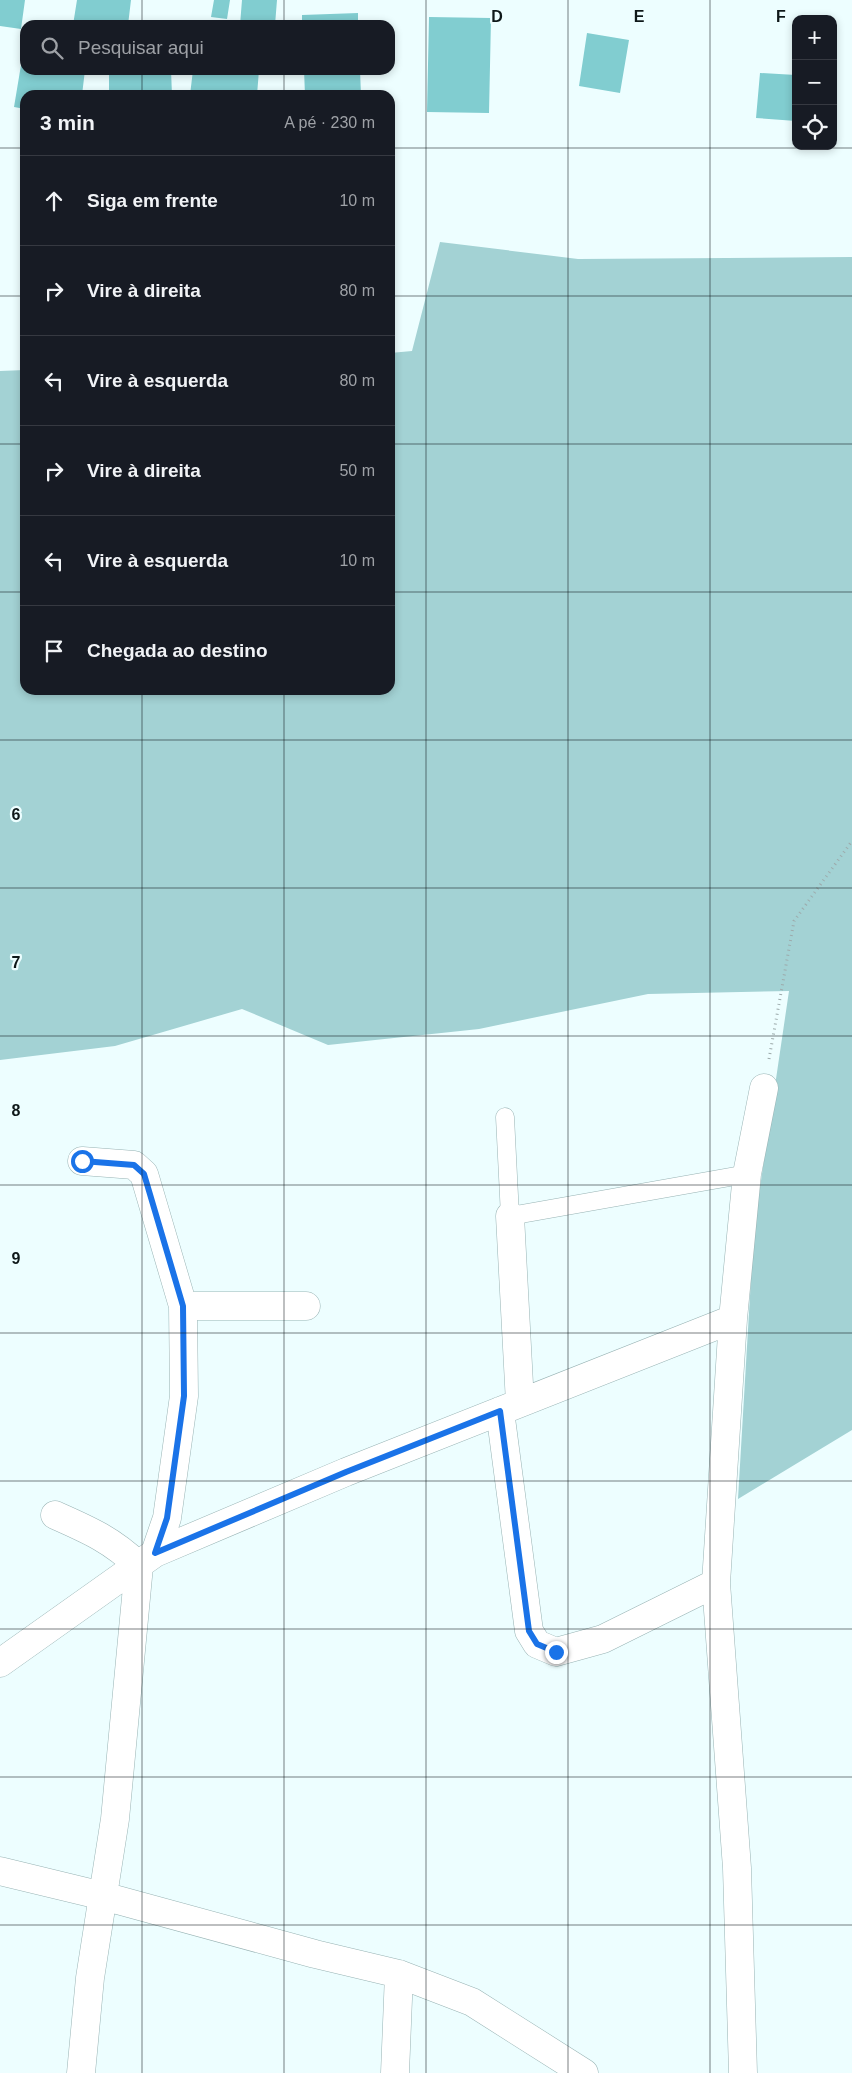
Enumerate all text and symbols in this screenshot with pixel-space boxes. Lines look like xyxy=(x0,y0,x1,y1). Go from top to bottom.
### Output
text: D xyxy=(491,8,503,25)
text: E xyxy=(634,8,645,25)
text: F xyxy=(776,8,786,25)
map controls xyxy=(792,15,837,150)
button: + xyxy=(792,15,837,60)
search box xyxy=(20,20,395,75)
icon: search xyxy=(38,34,66,62)
text: Pesquisar aqui xyxy=(78,37,204,58)
button: − xyxy=(792,60,837,105)
button: locate xyxy=(792,105,837,150)
text: 3 min xyxy=(40,111,95,134)
text: A pé · 230 m xyxy=(284,114,375,131)
icon: ahead xyxy=(40,187,68,215)
text: Siga em frente xyxy=(87,190,218,211)
text: 10 m xyxy=(339,192,375,209)
icon: right xyxy=(40,277,68,305)
text: Vire à direita xyxy=(87,280,201,301)
text: 80 m xyxy=(339,282,375,299)
icon: left xyxy=(40,367,68,395)
text: Vire à esquerda xyxy=(87,370,228,391)
text: 80 m xyxy=(339,372,375,389)
icon: right xyxy=(40,457,68,485)
text: Vire à direita xyxy=(87,460,201,481)
text: 50 m xyxy=(339,462,375,479)
icon: left xyxy=(40,547,68,575)
text: Vire à esquerda xyxy=(87,550,228,571)
text: 10 m xyxy=(339,552,375,569)
icon: arrive xyxy=(40,637,68,665)
text: Chegada ao destino xyxy=(87,640,268,661)
text: 6 xyxy=(12,806,21,823)
text: 7 xyxy=(12,954,21,971)
text: 8 xyxy=(12,1102,21,1119)
route start xyxy=(71,1150,94,1173)
text: 9 xyxy=(12,1250,21,1267)
route end xyxy=(545,1641,568,1664)

